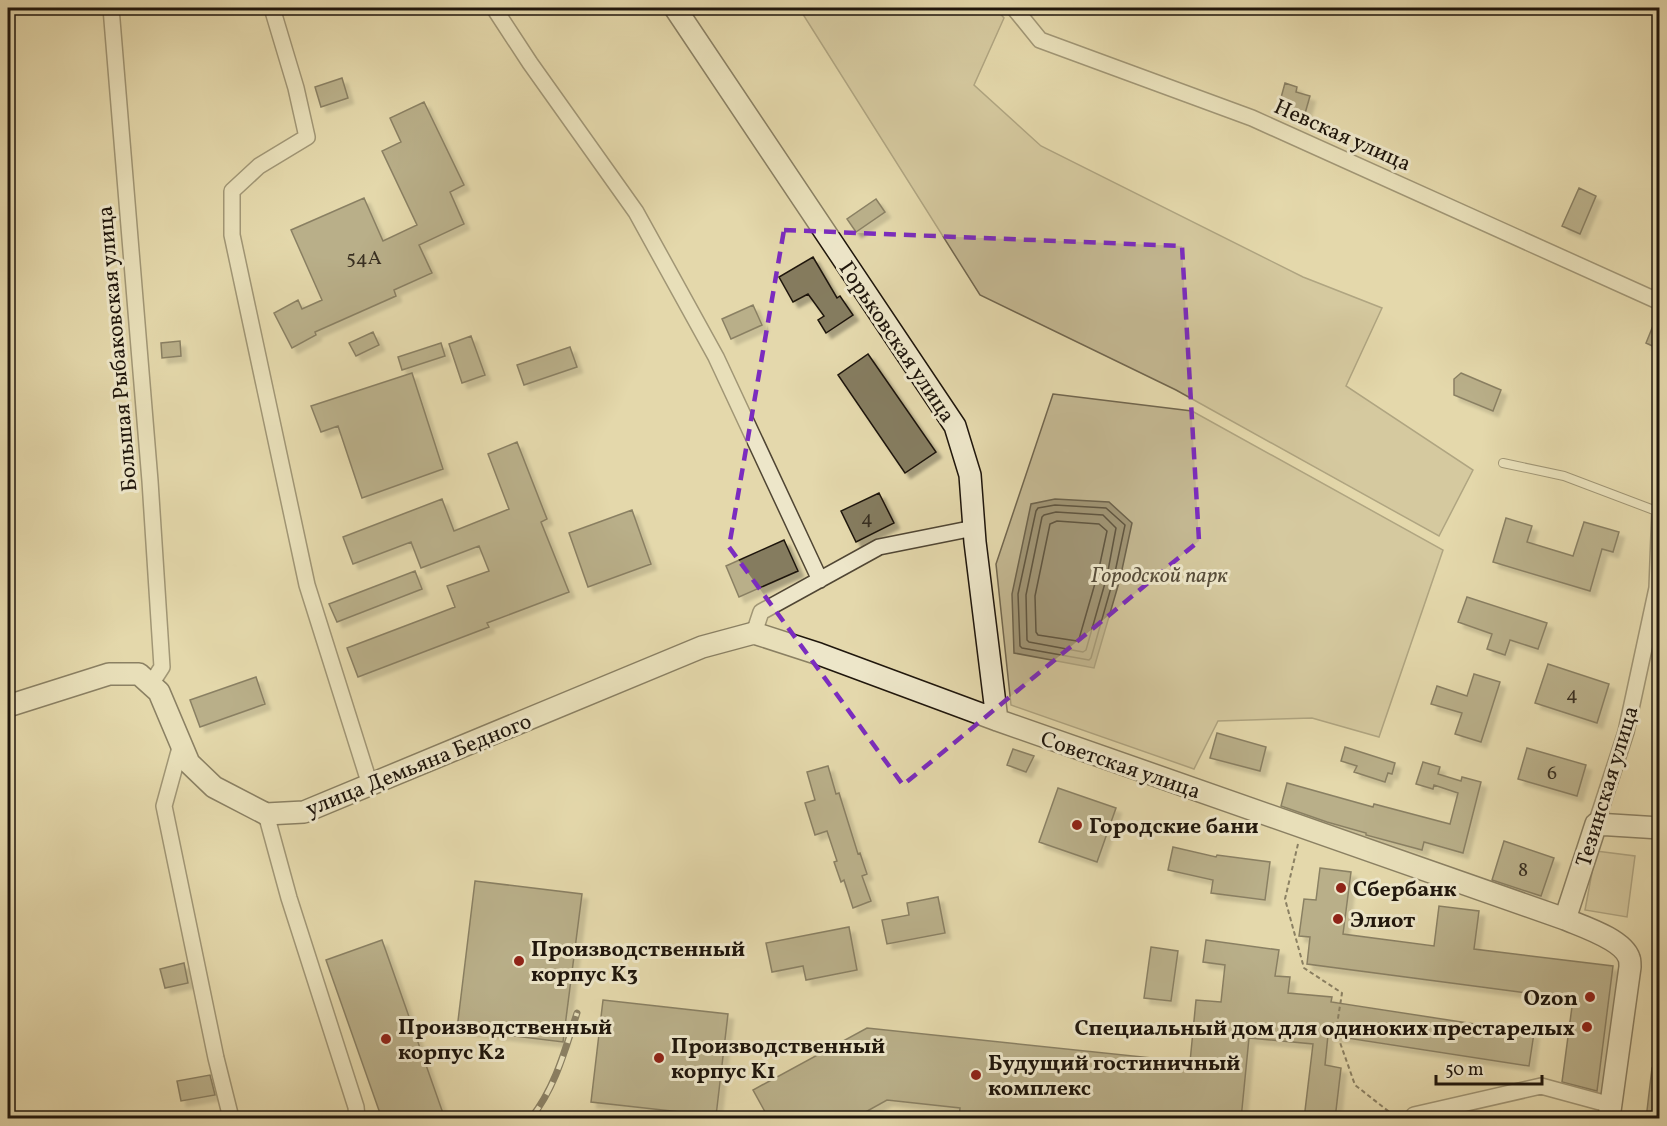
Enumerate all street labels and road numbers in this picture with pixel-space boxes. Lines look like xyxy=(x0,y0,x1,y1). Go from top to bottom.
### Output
street label: Невская улица xyxy=(1268,92,1416,180)
street label: Большая Рыбаковская улица xyxy=(91,204,146,493)
street label: Горьковская улица xyxy=(830,255,962,429)
street label: Тезинская улица xyxy=(1569,702,1648,871)
street label: улица Демьяна Бедного xyxy=(301,707,536,826)
street label: Советская улица xyxy=(1036,724,1204,808)

